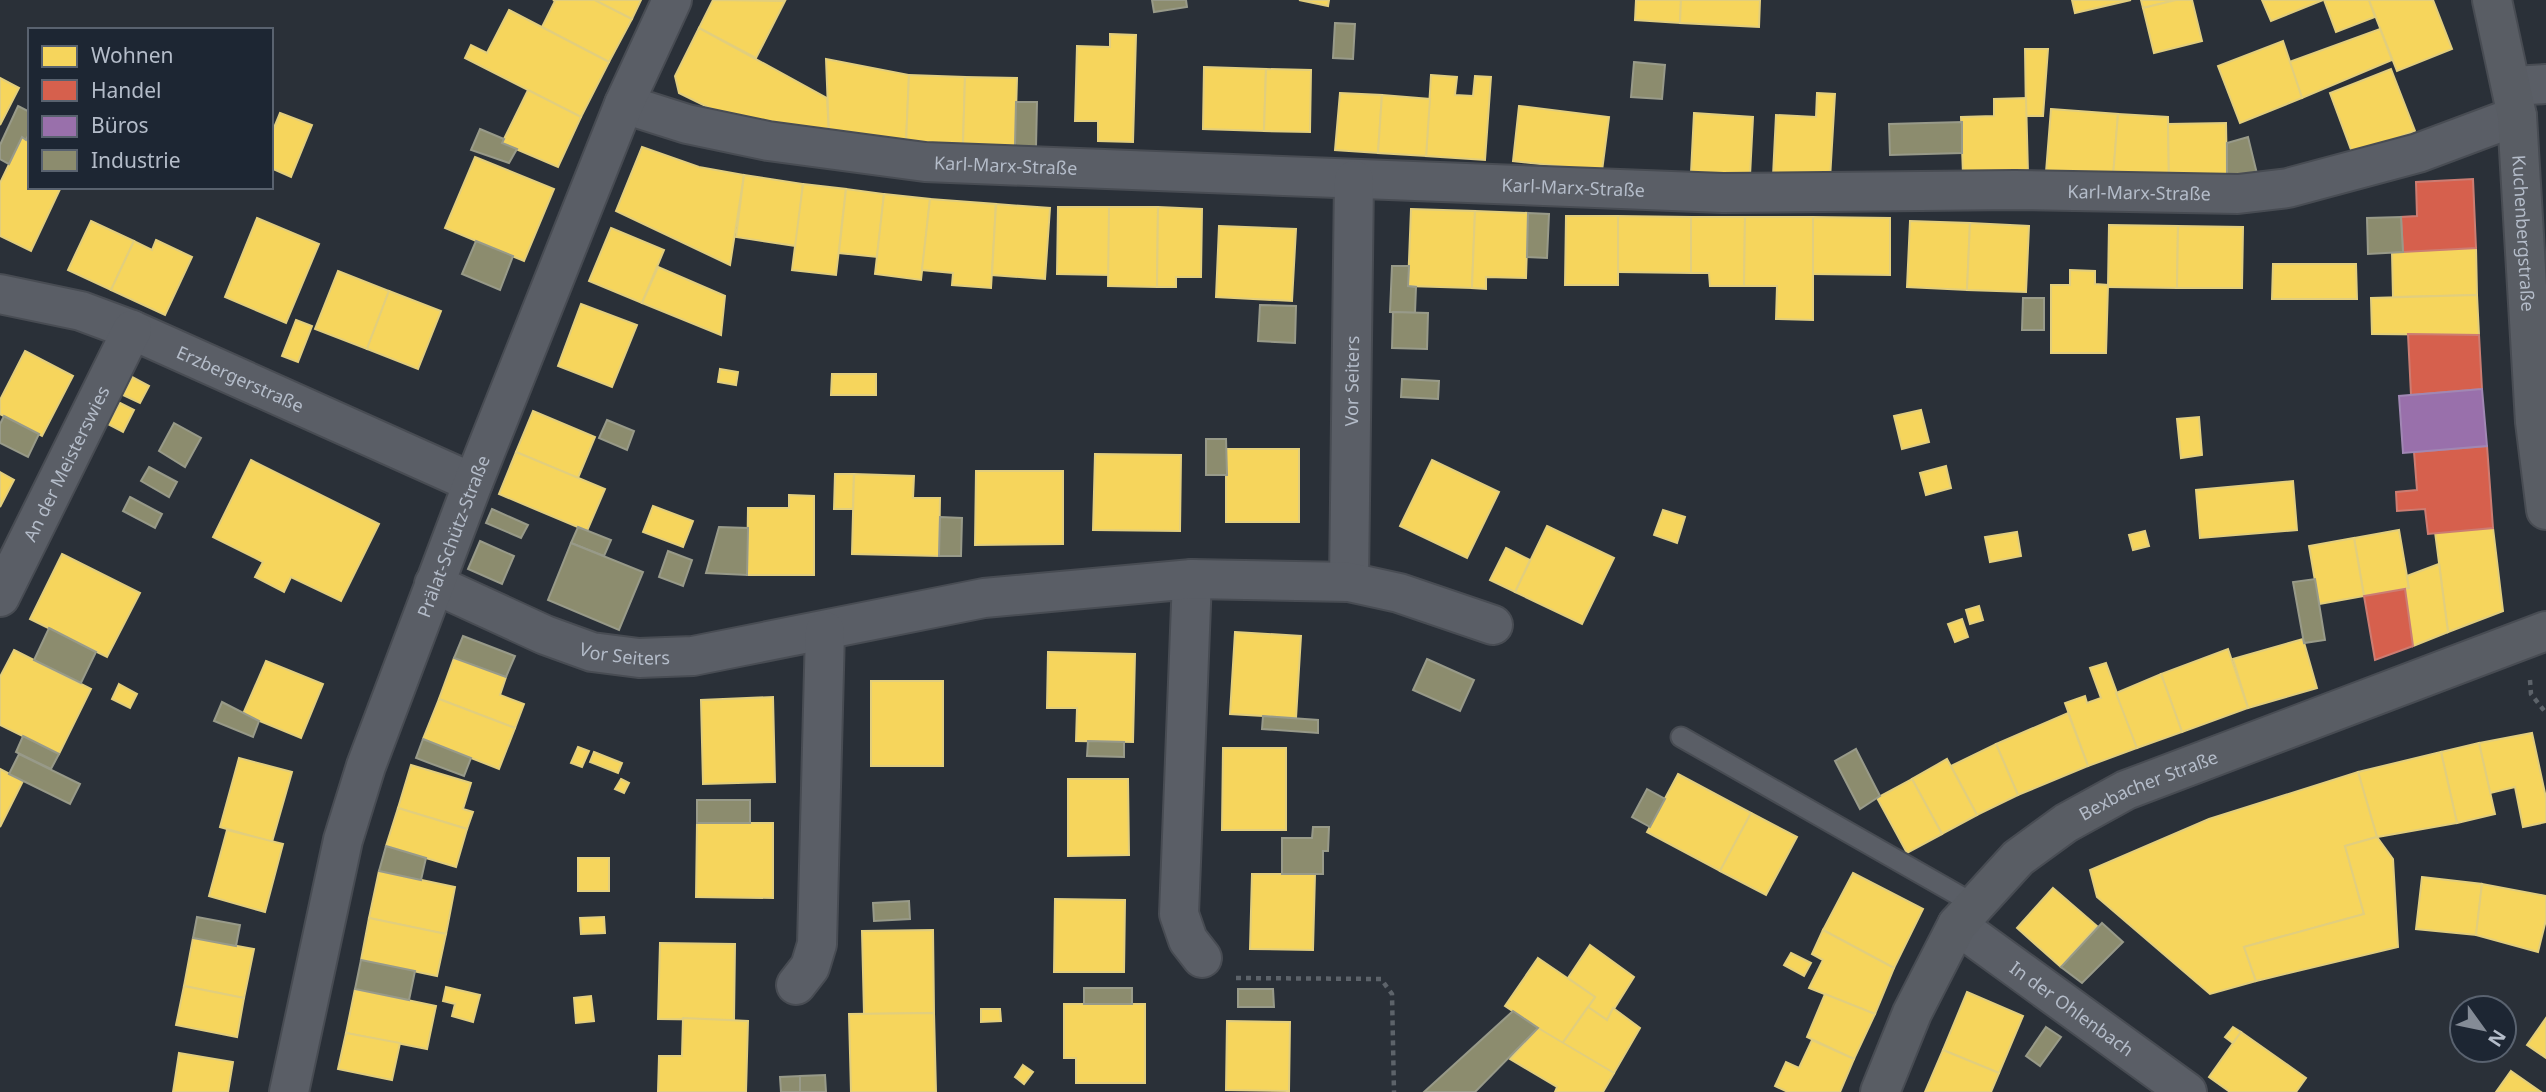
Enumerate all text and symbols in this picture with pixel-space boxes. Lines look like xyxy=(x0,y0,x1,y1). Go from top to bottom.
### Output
legend xyxy=(28,28,273,189)
text: Wohnen xyxy=(91,41,174,69)
text: Handel xyxy=(91,76,162,104)
text: Büros xyxy=(91,111,149,139)
text: Industrie xyxy=(91,146,181,174)
street label: Karl-Marx-Straße xyxy=(934,150,1078,180)
street label: Kuchenbergstraße xyxy=(2507,154,2540,312)
street label: Karl-Marx-Straße xyxy=(1501,172,1645,202)
street label: Karl-Marx-Straße xyxy=(2067,179,2211,206)
street label: Vor Seiters xyxy=(1339,335,1364,427)
street label: Erzbergerstraße xyxy=(173,340,308,418)
street label: An der Meisterswies xyxy=(17,382,115,545)
street label: Prälat-Schütz-Straße xyxy=(411,452,495,621)
street label: Vor Seiters xyxy=(576,636,670,670)
street label: Bexbacher Straße xyxy=(2074,744,2221,826)
street label: In der Ohlenbach xyxy=(2005,955,2139,1061)
north arrow xyxy=(2448,994,2518,1064)
text: N xyxy=(2482,1025,2512,1052)

